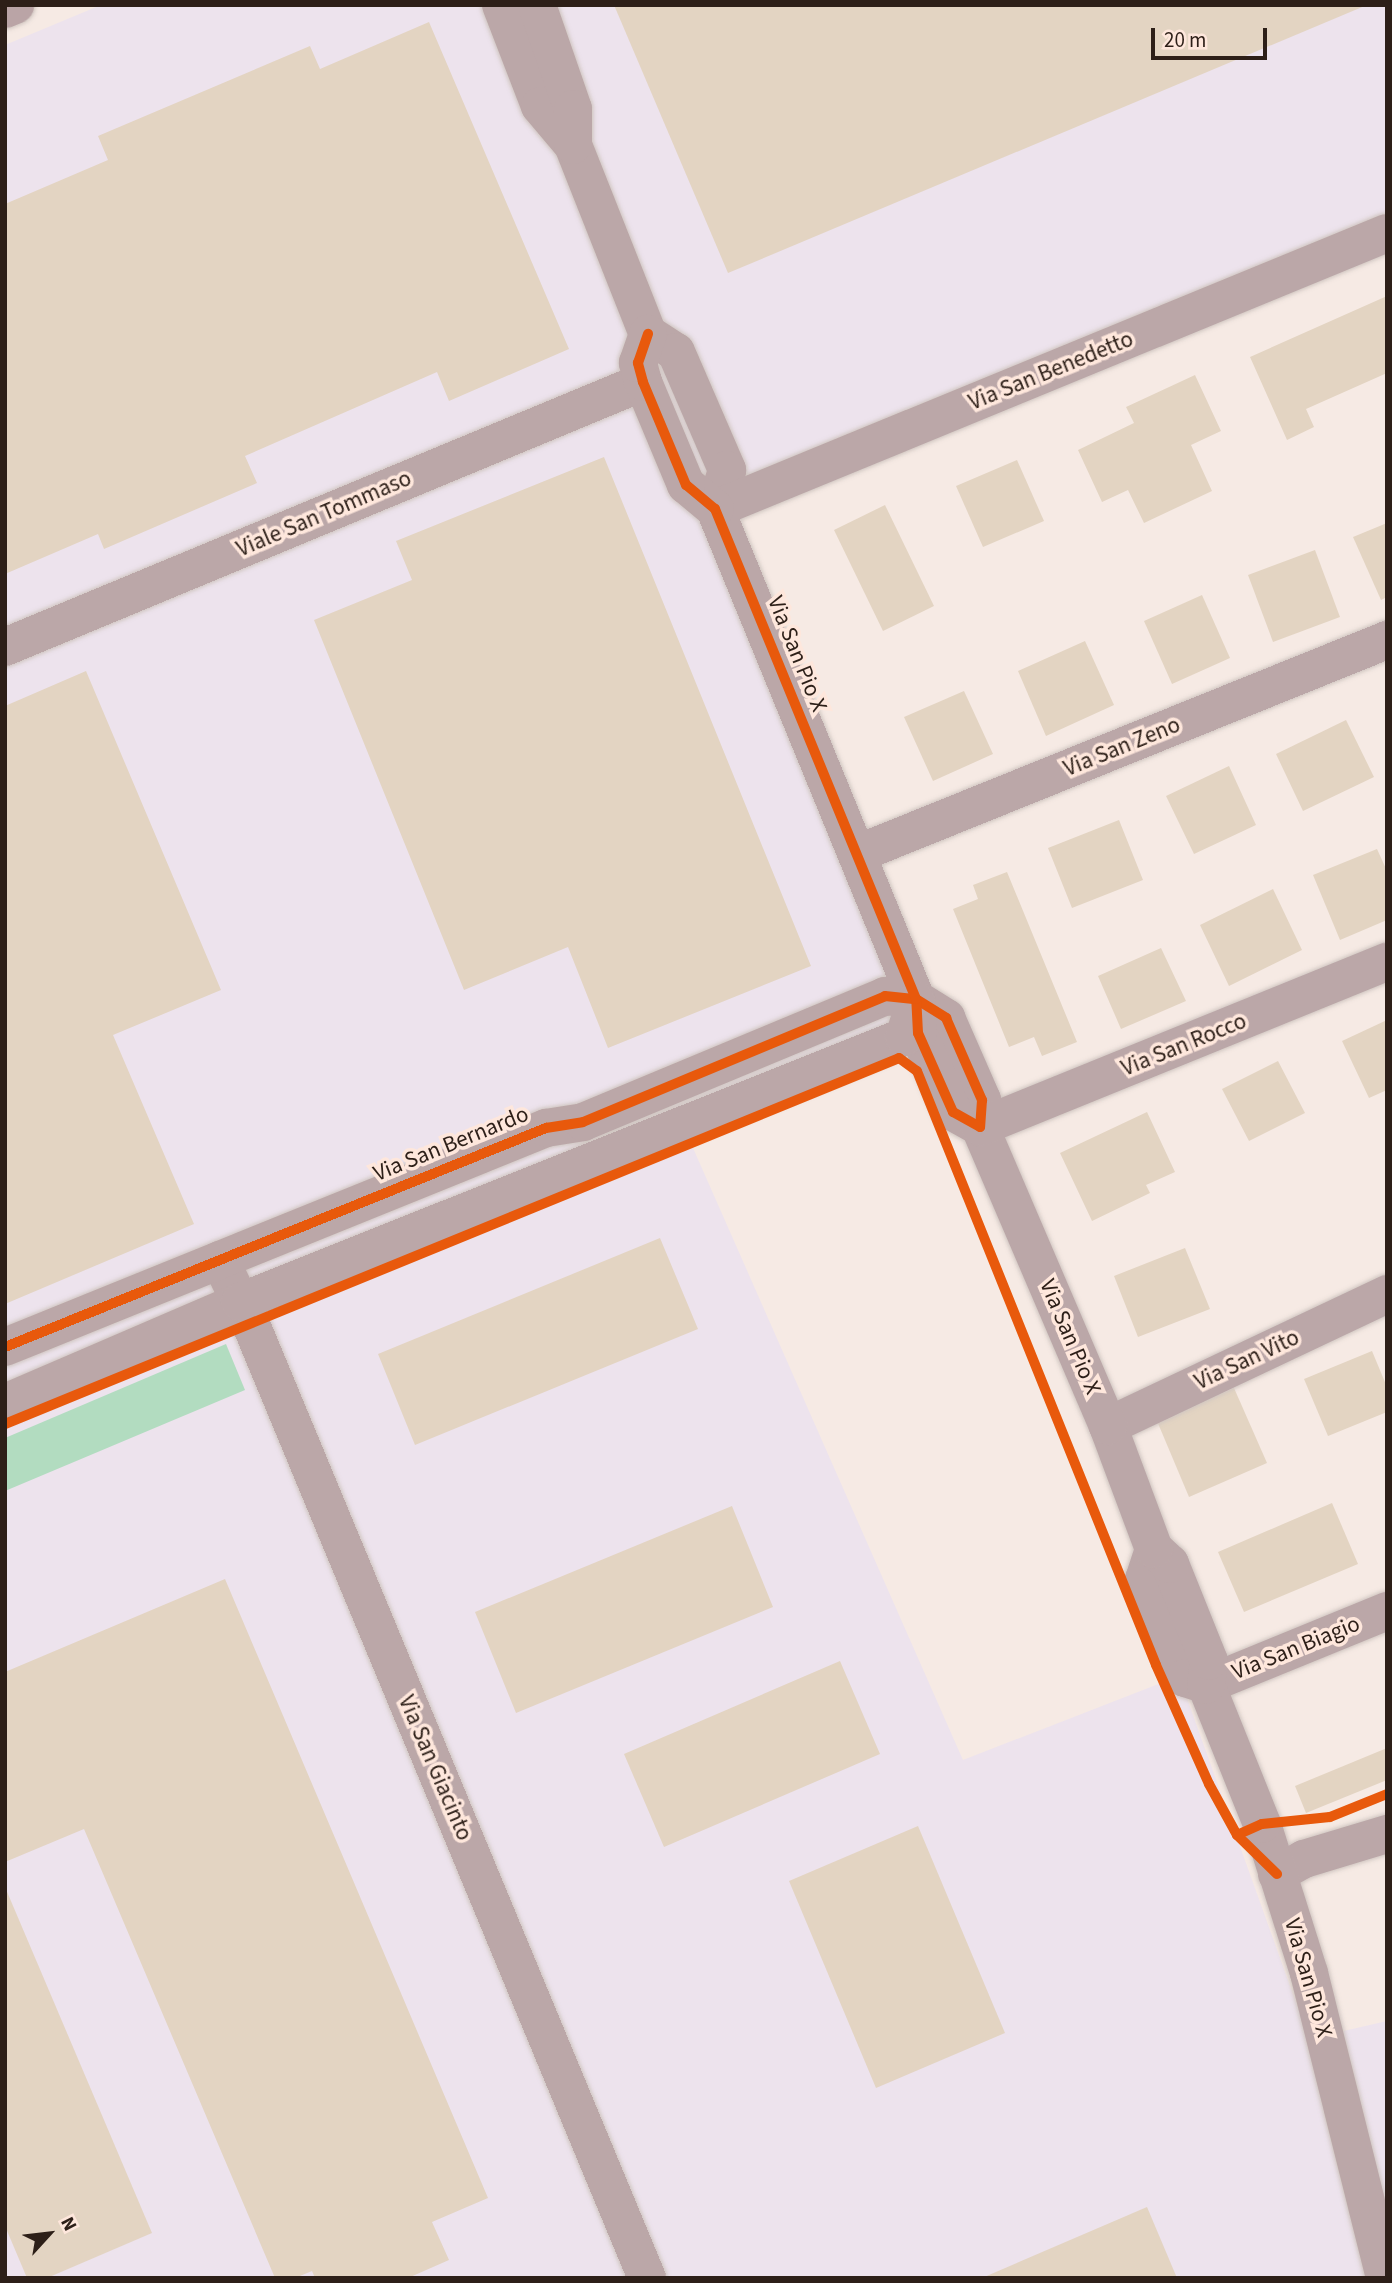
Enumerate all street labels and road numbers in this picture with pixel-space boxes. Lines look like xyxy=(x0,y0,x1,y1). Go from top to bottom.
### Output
street label: Via San Benedetto xyxy=(965,325,1137,417)
street label: Viale San Tommaso xyxy=(232,465,416,563)
street label: Via San Pio X xyxy=(761,592,833,716)
street label: Via San Zeno xyxy=(1060,711,1184,783)
street label: Via San Rocco xyxy=(1117,1007,1251,1083)
street label: Via San Bernardo xyxy=(369,1100,533,1188)
street label: Via San Pio X xyxy=(1033,1275,1107,1399)
street label: Via San Vito xyxy=(1190,1324,1304,1396)
street label: Via San Biagio xyxy=(1228,1610,1364,1686)
street label: Via San Giacinto xyxy=(392,1691,478,1845)
street label: Via San Pio X xyxy=(1278,1915,1338,2041)

